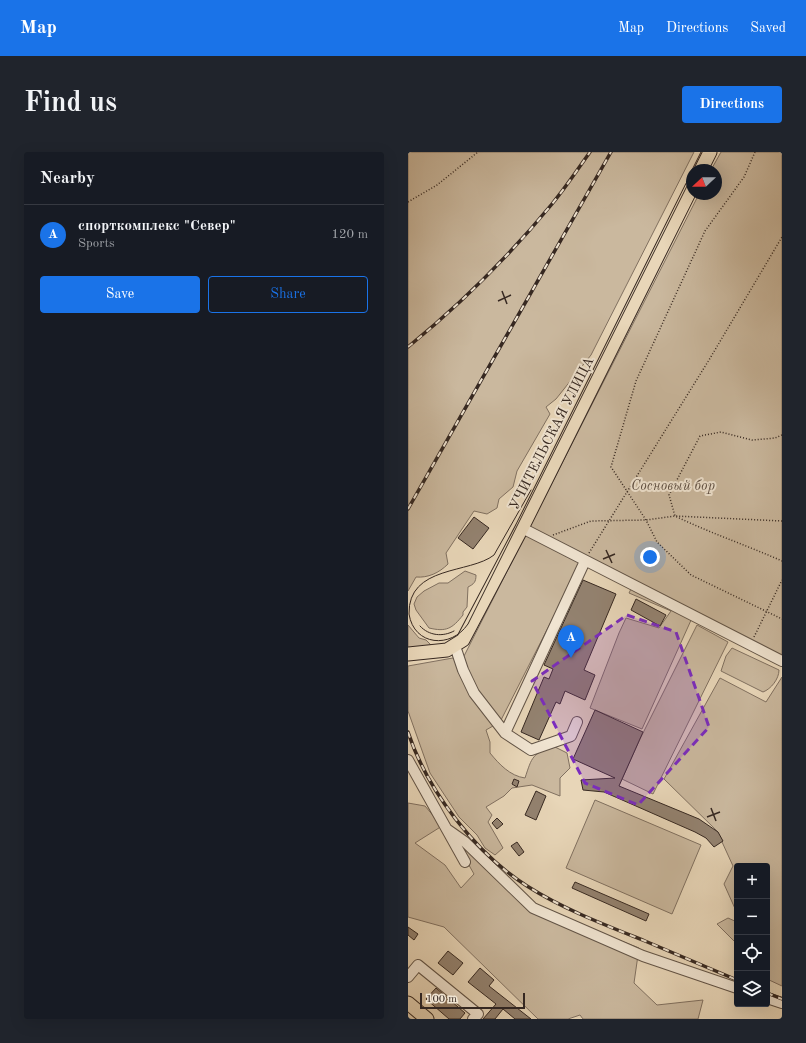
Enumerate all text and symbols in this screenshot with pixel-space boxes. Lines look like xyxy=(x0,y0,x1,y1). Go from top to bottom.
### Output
text: Map xyxy=(20,19,57,38)
text: Map xyxy=(618,21,644,35)
text: Directions xyxy=(666,21,728,35)
text: Saved xyxy=(750,21,786,35)
button: Directions xyxy=(682,86,782,123)
text: Find us xyxy=(24,90,117,118)
north arrow xyxy=(686,164,722,200)
text: Nearby xyxy=(40,170,95,187)
text: спорткомплекс "Север" xyxy=(78,219,236,234)
text: A xyxy=(48,228,58,241)
text: 120 m xyxy=(331,228,368,241)
text: Sports xyxy=(78,237,115,250)
button: Save xyxy=(40,276,200,313)
button: Share xyxy=(208,276,368,313)
street label: УЧИТЕЛЬСКАЯ УЛИЦА xyxy=(507,354,597,512)
park label: Сосновый бор xyxy=(631,478,716,494)
your location xyxy=(640,547,660,567)
pin: A xyxy=(558,625,584,658)
map controls xyxy=(734,863,770,1007)
button: + xyxy=(734,863,770,899)
button: − xyxy=(734,899,770,935)
button: locate xyxy=(734,935,770,971)
button: layers xyxy=(734,971,770,1007)
scale bar xyxy=(420,991,525,1010)
text: 100 m xyxy=(426,994,457,1005)

